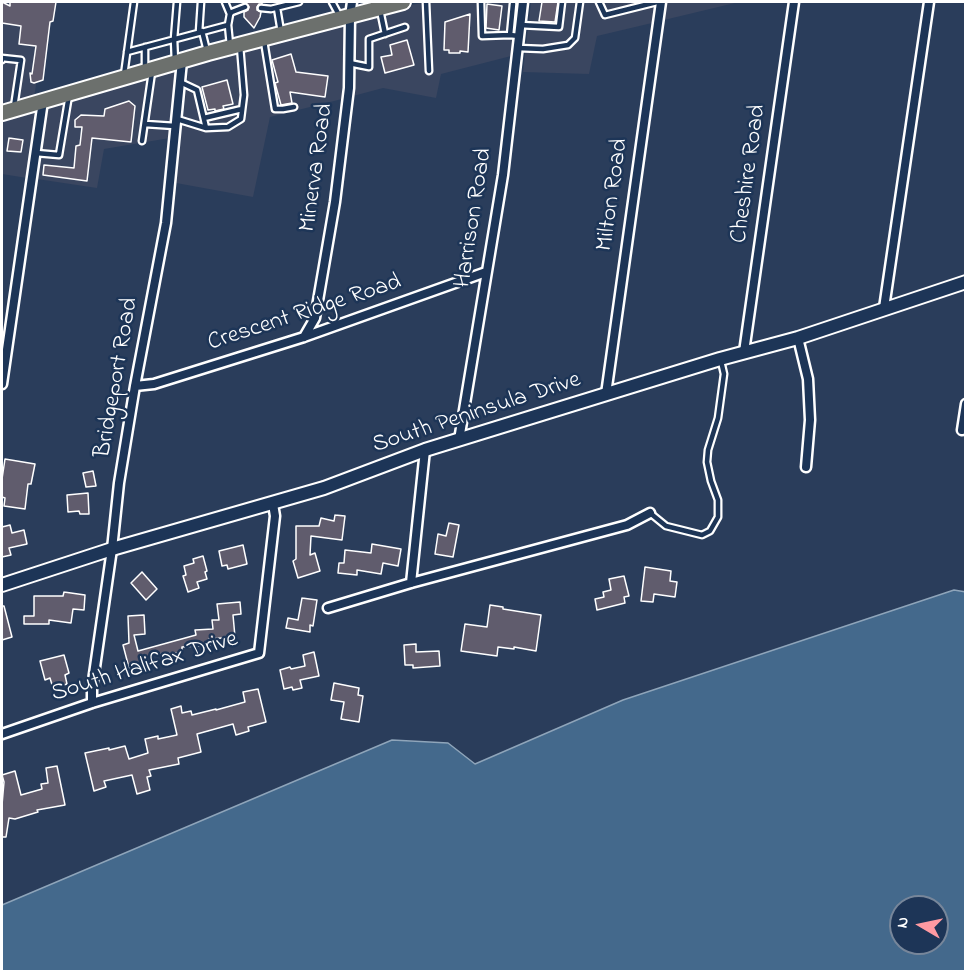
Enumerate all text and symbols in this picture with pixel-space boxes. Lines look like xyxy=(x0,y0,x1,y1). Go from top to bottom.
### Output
street label: Minerva Road xyxy=(295,102,341,234)
street label: Cheshire Road xyxy=(726,103,774,245)
street label: Milton Road xyxy=(592,137,636,253)
street label: Harrison Road xyxy=(450,146,500,290)
street label: Crescent Ridge Road xyxy=(205,269,405,359)
street label: Bridgeport Road xyxy=(90,296,146,460)
street label: South Peninsula Drive xyxy=(369,367,585,461)
street label: South Halifax Drive xyxy=(48,626,242,710)
north arrow xyxy=(889,895,949,955)
text: N xyxy=(890,915,916,930)

